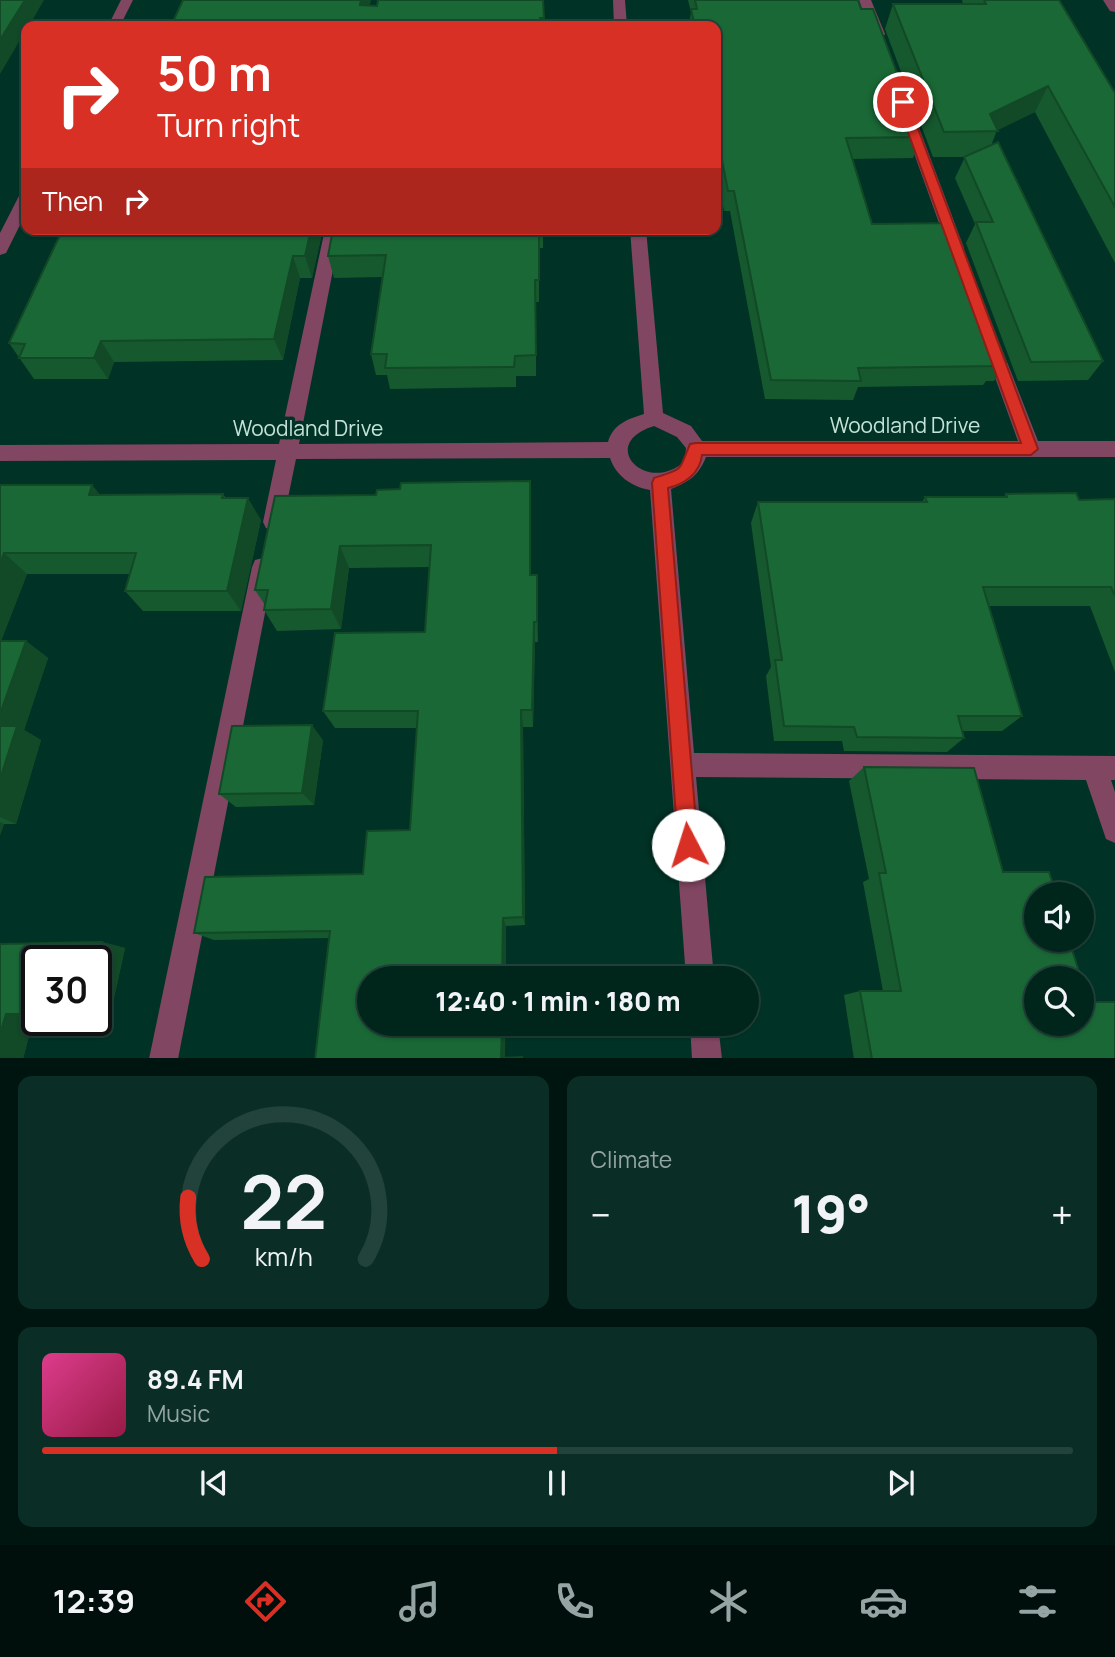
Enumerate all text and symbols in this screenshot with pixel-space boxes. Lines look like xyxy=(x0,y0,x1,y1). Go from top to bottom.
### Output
text: 50 m xyxy=(157,39,272,106)
icon: right xyxy=(42,49,133,140)
pin xyxy=(873,72,933,132)
icon: arrive xyxy=(884,83,922,121)
text: Turn right xyxy=(157,103,300,147)
icon: right xyxy=(117,182,155,220)
text: Then xyxy=(42,183,103,219)
street label: Woodland Drive xyxy=(830,411,980,439)
street label: Woodland Drive xyxy=(233,414,383,442)
position arrow xyxy=(651,808,725,882)
map controls xyxy=(1024,882,1094,1036)
button: sound xyxy=(1024,882,1094,952)
speed limit sign: 30 xyxy=(21,945,112,1036)
button: search xyxy=(1024,966,1094,1036)
text: 12:40 · 1 min · 180 m xyxy=(435,983,681,1019)
text: Climate xyxy=(591,1143,672,1175)
text: 22 xyxy=(240,1151,327,1251)
text: 19° xyxy=(791,1178,871,1249)
text: − xyxy=(591,1188,611,1240)
text: + xyxy=(1051,1188,1073,1240)
text: km/h xyxy=(254,1238,312,1273)
text: 89.4 FM xyxy=(147,1361,244,1397)
text: Music xyxy=(147,1397,210,1429)
icon: previous xyxy=(195,1464,233,1502)
icon: pause xyxy=(538,1464,576,1502)
icon: next xyxy=(882,1464,920,1502)
icon: directions xyxy=(241,1577,290,1626)
icon: music xyxy=(395,1577,444,1626)
icon: phone xyxy=(550,1577,599,1626)
icon: climate xyxy=(704,1577,753,1626)
icon: car xyxy=(859,1577,908,1626)
icon: filters xyxy=(1013,1577,1062,1626)
text: 12:39 xyxy=(53,1579,135,1623)

